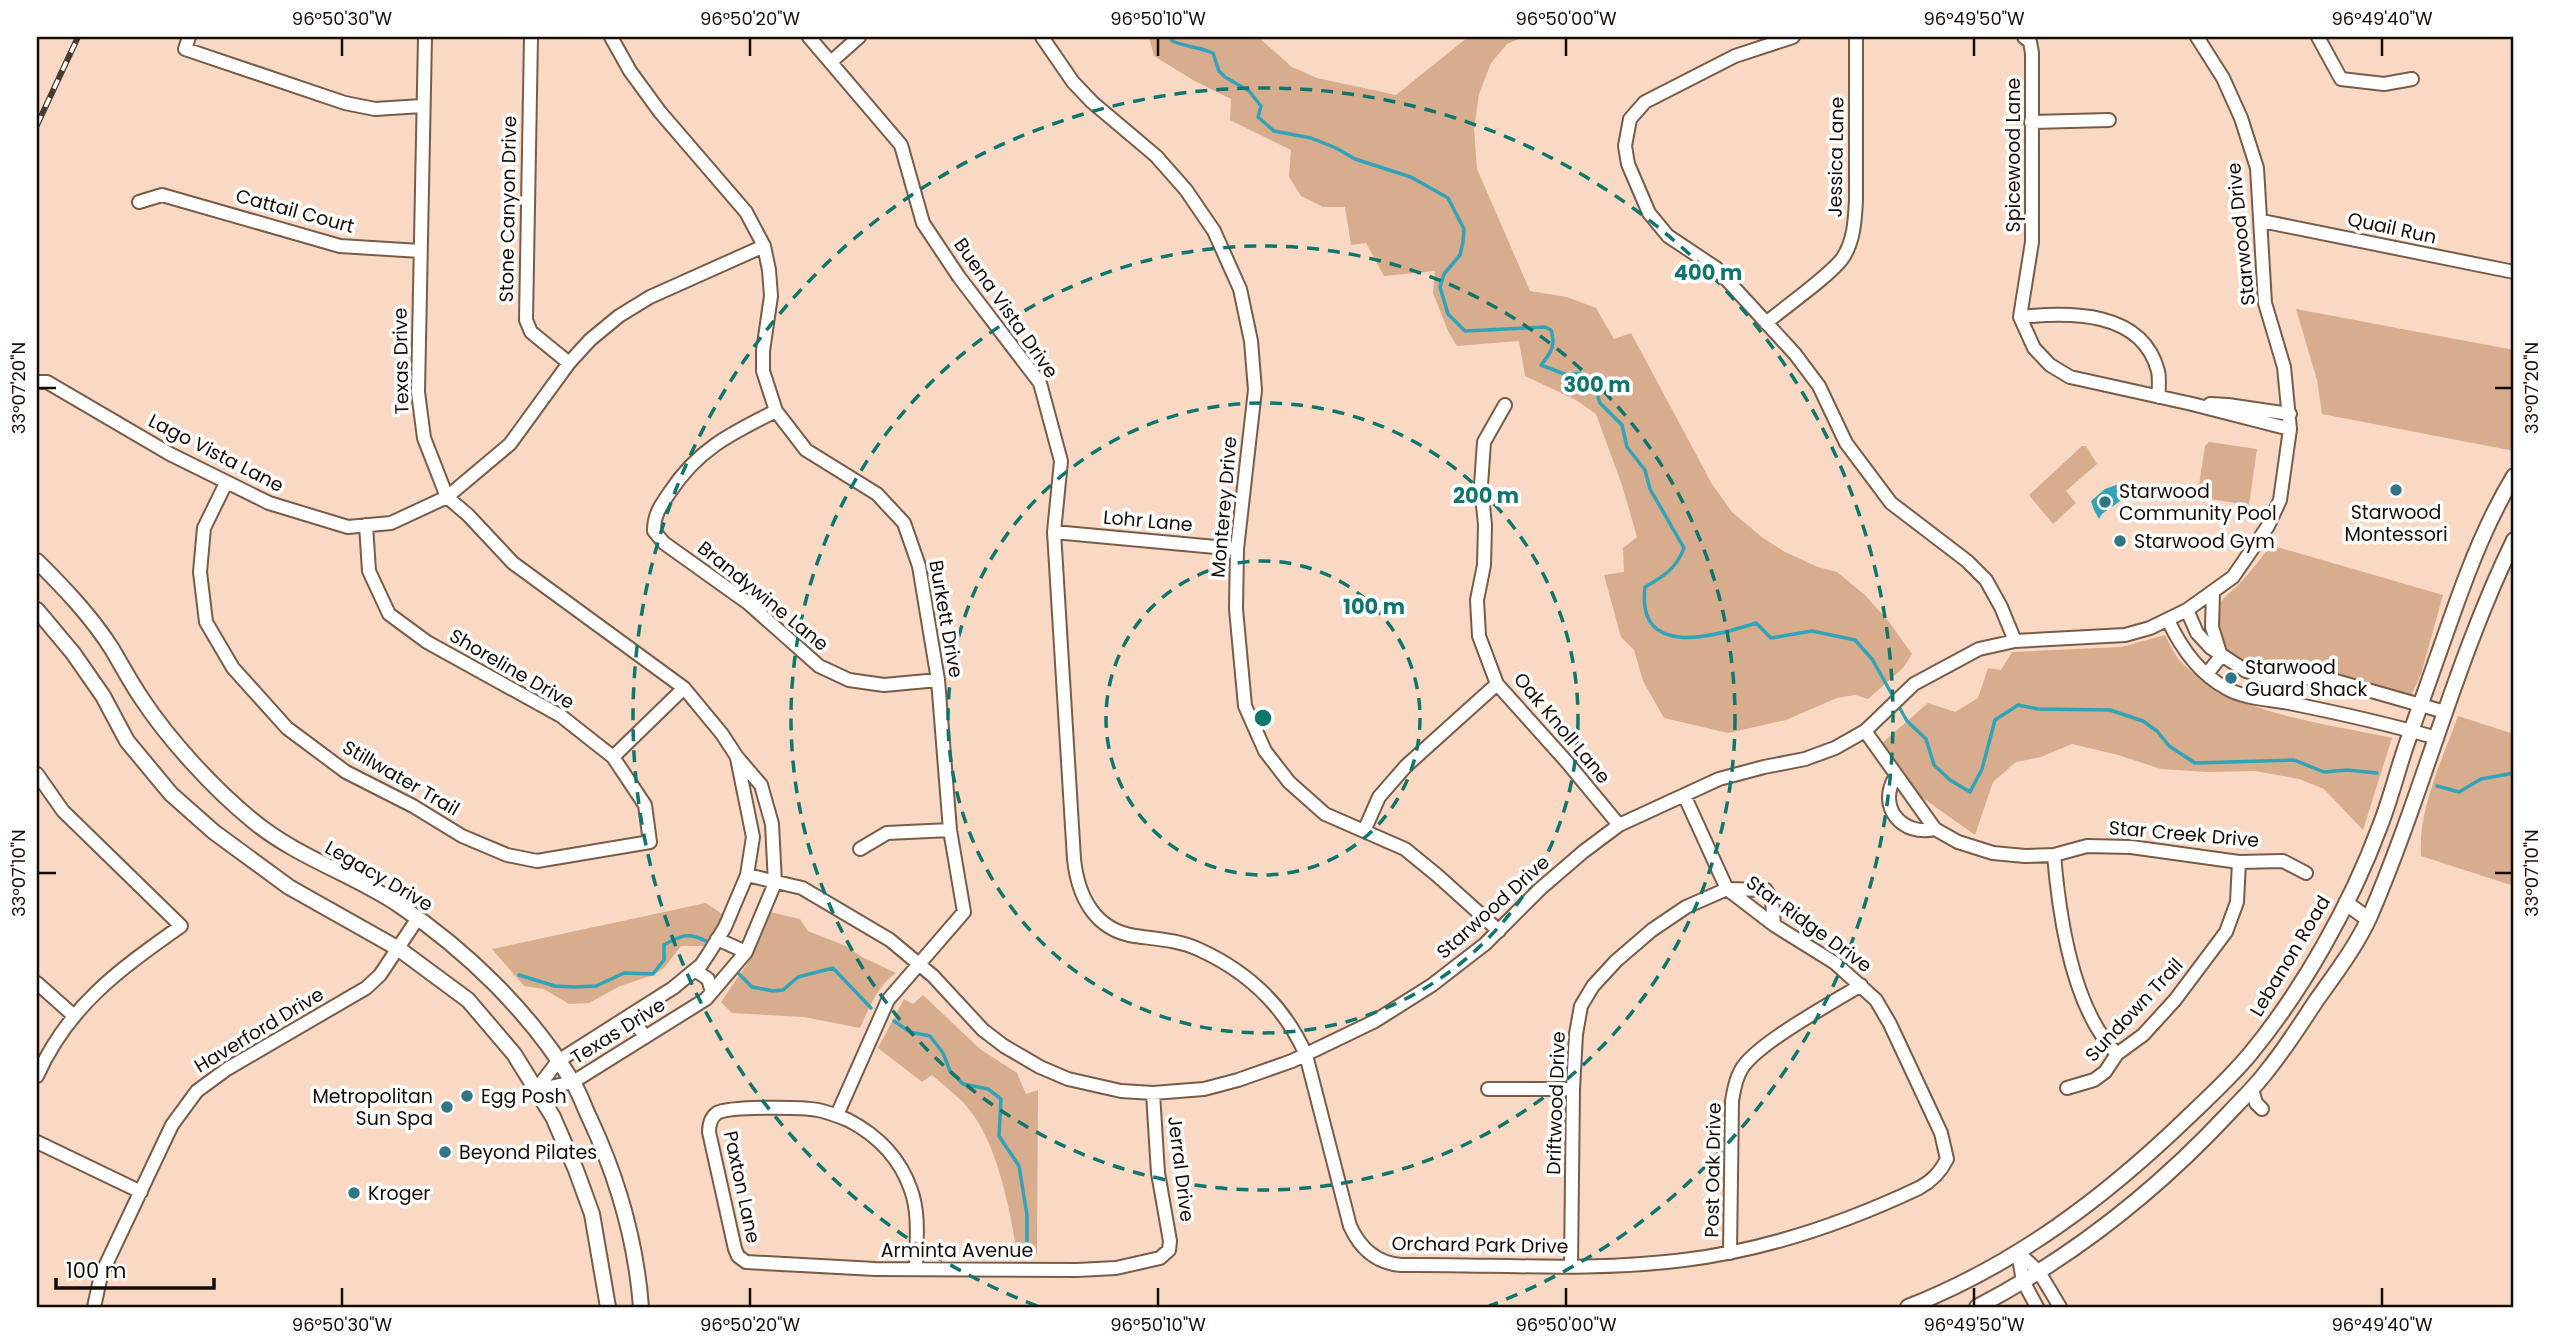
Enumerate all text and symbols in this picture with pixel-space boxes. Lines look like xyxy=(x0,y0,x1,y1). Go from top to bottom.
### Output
text: 96°50'30"W xyxy=(292,6,393,31)
text: 96°50'20"W xyxy=(700,6,800,31)
text: 96°50'10"W xyxy=(1110,6,1206,31)
text: 96°50'00"W xyxy=(1515,6,1617,31)
text: 96°49'50"W xyxy=(1923,6,2025,31)
text: 96°49'40"W xyxy=(2331,6,2433,31)
street label: Spicewood Lane xyxy=(2000,78,2027,232)
street label: Jessica Lane xyxy=(1821,96,1851,218)
street label: Stone Canyon Drive xyxy=(493,115,523,303)
street label: Starwood Drive xyxy=(2220,161,2262,307)
street label: Cattail Court xyxy=(233,182,357,240)
street label: Quail Run xyxy=(2345,205,2439,251)
street label: Buena Vista Drive xyxy=(947,232,1065,384)
text: 400 m xyxy=(1674,258,1742,287)
street label: Texas Drive xyxy=(387,307,415,415)
text: 33°07'20"N xyxy=(6,342,31,434)
text: 33°07'20"N xyxy=(2519,342,2544,434)
text: 300 m xyxy=(1564,370,1630,399)
street label: Lago Vista Lane xyxy=(144,407,288,499)
street label: Monterey Drive xyxy=(1204,435,1244,579)
place label: Starwood Community Pool xyxy=(2119,478,2277,527)
text: 200 m xyxy=(1453,481,1519,510)
marker: Starwood Montessori xyxy=(2388,482,2404,498)
marker: Starwood Community Pool xyxy=(2097,494,2113,510)
place label: Starwood Montessori xyxy=(2344,499,2448,548)
street label: Lohr Lane xyxy=(1102,504,1194,538)
place label: Starwood Gym xyxy=(2134,528,2275,555)
marker: Starwood Gym xyxy=(2112,533,2128,549)
street label: Brandywine Lane xyxy=(692,535,834,657)
street label: Burkett Drive xyxy=(922,558,970,680)
text: 100 m xyxy=(1343,592,1405,621)
street label: Shoreline Drive xyxy=(444,622,580,716)
place label: Starwood Guard Shack xyxy=(2245,654,2367,703)
street label: Oak Knoll Lane xyxy=(1507,667,1617,789)
marker: Starwood Guard Shack xyxy=(2223,670,2239,686)
centre of rings xyxy=(1251,706,1275,730)
street label: Stillwater Trail xyxy=(338,734,464,822)
street label: Star Creek Drive xyxy=(2108,814,2260,854)
text: 33°07'10"N xyxy=(6,829,31,917)
text: 33°07'10"N xyxy=(2519,829,2544,917)
street label: Legacy Drive xyxy=(320,834,438,918)
street label: Starwood Drive xyxy=(1431,849,1555,965)
street label: Star Ridge Drive xyxy=(1741,869,1877,979)
street label: Lebanon Road xyxy=(2243,890,2337,1022)
street label: Sundown Trail xyxy=(2079,952,2189,1068)
street label: Haverford Drive xyxy=(189,981,329,1079)
street label: Texas Drive xyxy=(566,991,670,1071)
street label: Driftwood Drive xyxy=(1540,1031,1572,1175)
place label: Metropolitan Sun Spa xyxy=(312,1083,433,1132)
place label: Egg Posh xyxy=(481,1083,567,1110)
marker: Egg Posh xyxy=(459,1088,475,1104)
marker: Metropolitan Sun Spa xyxy=(439,1099,455,1115)
street label: Post Oak Drive xyxy=(1698,1102,1728,1238)
street label: Jerral Drive xyxy=(1161,1115,1201,1223)
street label: Paxton Lane xyxy=(717,1128,767,1246)
place label: Beyond Pilates xyxy=(459,1139,597,1166)
marker: Beyond Pilates xyxy=(437,1144,453,1160)
place label: Kroger xyxy=(368,1180,430,1207)
marker: Kroger xyxy=(346,1185,362,1201)
street label: Orchard Park Drive xyxy=(1391,1230,1569,1260)
street label: Arminta Avenue xyxy=(881,1237,1033,1264)
scale bar xyxy=(56,1246,214,1290)
text: 100 m xyxy=(66,1256,126,1285)
text: 96°50'30"W xyxy=(292,1312,393,1337)
text: 96°50'20"W xyxy=(700,1312,800,1337)
text: 96°50'10"W xyxy=(1110,1312,1206,1337)
text: 96°50'00"W xyxy=(1515,1312,1617,1337)
text: 96°49'50"W xyxy=(1923,1312,2025,1337)
text: 96°49'40"W xyxy=(2331,1312,2433,1337)

